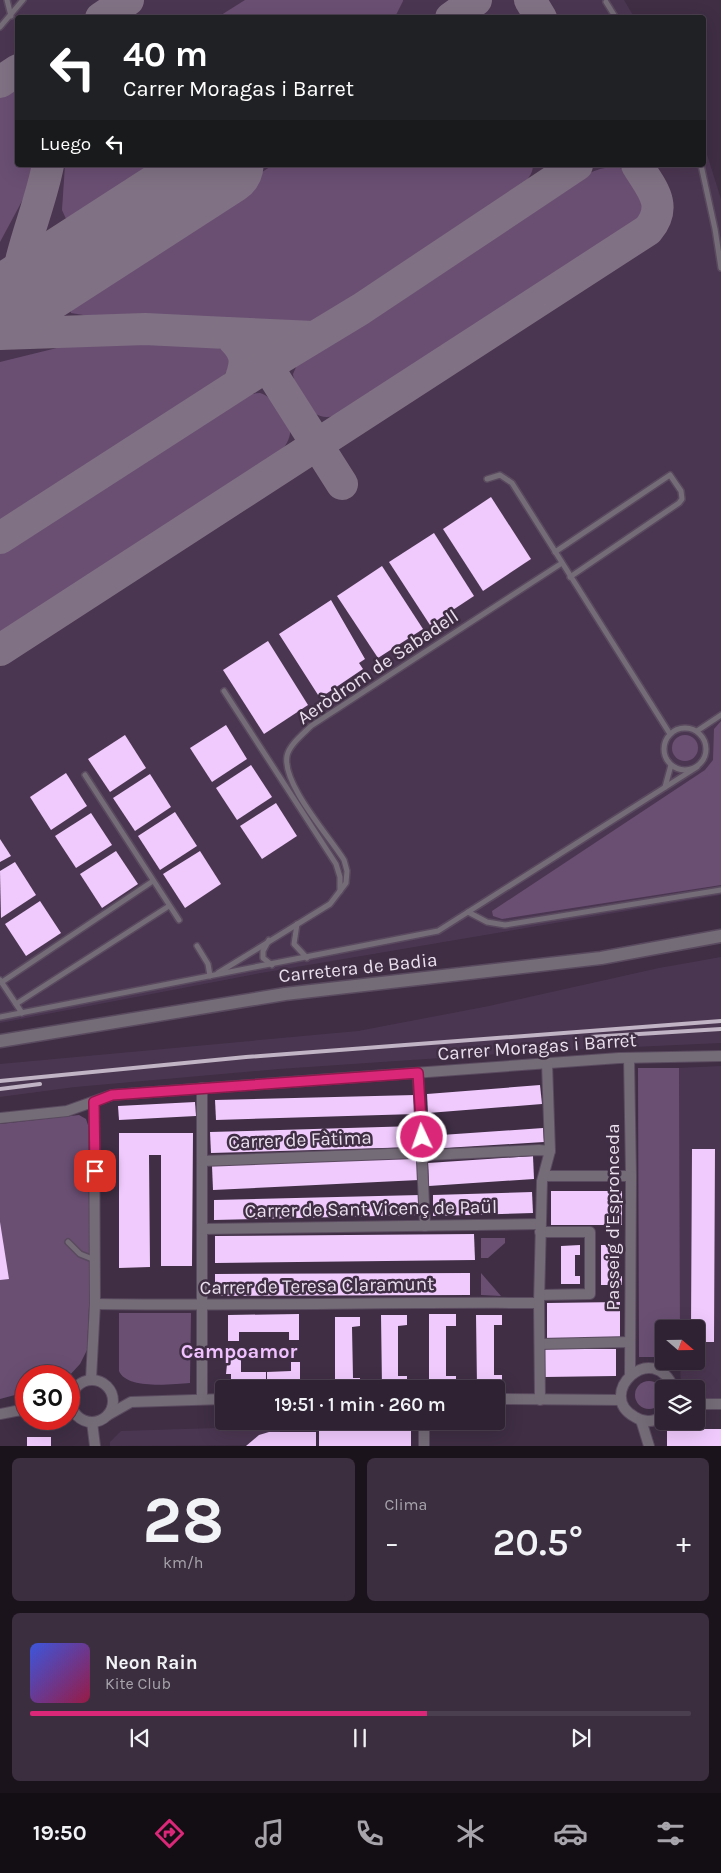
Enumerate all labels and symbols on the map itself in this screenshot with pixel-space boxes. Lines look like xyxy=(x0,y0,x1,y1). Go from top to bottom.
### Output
street label: Aeròdrom de Sabadell xyxy=(293,605,463,729)
street label: Carretera de Badia xyxy=(278,949,438,987)
street label: Carrer Moragas i Barret xyxy=(437,1029,637,1065)
position arrow xyxy=(395,1110,447,1162)
street label: Passeig d'Espronceda xyxy=(602,1123,624,1311)
street label: Carrer de Fàtima xyxy=(228,1127,372,1153)
pin xyxy=(74,1150,116,1192)
street label: Carrer de Sant Vicenç de Paül xyxy=(245,1196,497,1222)
street label: Carrer de Teresa Claramunt xyxy=(200,1273,434,1299)
north arrow xyxy=(655,1320,705,1370)
district label: Campoamor xyxy=(181,1340,298,1363)
speed limit sign: 30 xyxy=(15,1365,80,1430)

